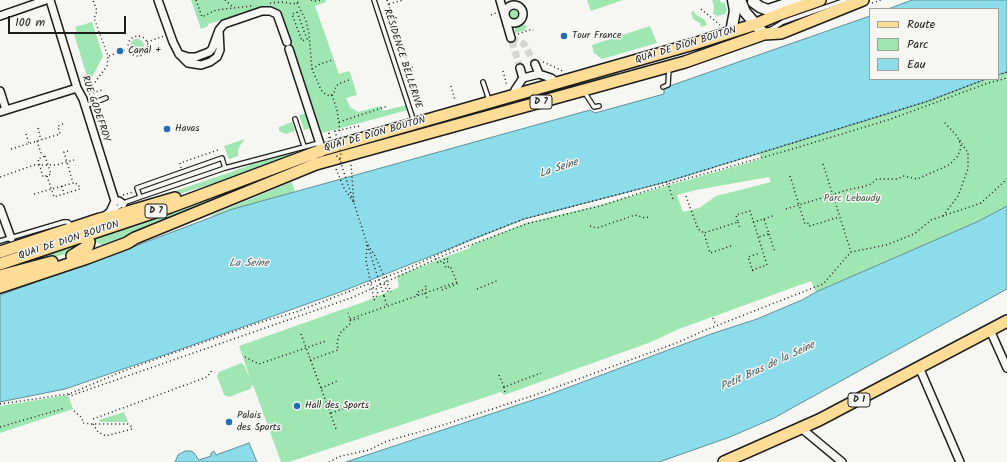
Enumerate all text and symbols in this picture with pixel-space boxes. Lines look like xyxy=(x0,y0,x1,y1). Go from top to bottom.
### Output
scale bar xyxy=(10,8,128,34)
street label: RÉSIDENCE BELLERIVE xyxy=(380,8,424,110)
legend xyxy=(869,8,999,80)
text: 100 m xyxy=(15,13,45,32)
text: Route xyxy=(907,15,935,34)
street label: QUAI DE DION BOUTON xyxy=(634,25,738,67)
place label: Tour France xyxy=(572,30,622,42)
marker: Tour France xyxy=(559,31,569,41)
text: Parc xyxy=(907,35,928,54)
place label: Canal + xyxy=(128,45,161,57)
marker: Canal + xyxy=(115,46,125,56)
text: Eau xyxy=(907,55,925,74)
street label: RUE GODEFROY xyxy=(78,74,112,144)
road number: D 7 xyxy=(530,95,552,109)
street label: QUAI DE DION BOUTON xyxy=(323,115,427,155)
place label: Havas xyxy=(175,123,200,135)
marker: Havas xyxy=(162,124,172,134)
water label: La Seine xyxy=(538,157,580,181)
park label: Parc Lebaudy xyxy=(824,193,880,205)
road number: D 7 xyxy=(145,204,167,218)
street label: QUAI DE DION BOUTON xyxy=(17,219,121,263)
water label: La Seine xyxy=(229,257,269,271)
water label: Petit Bras de la Seine xyxy=(719,339,817,395)
road number: D 1 xyxy=(848,393,870,407)
place label: Hall des Sports xyxy=(305,400,369,412)
marker: Hall des Sports xyxy=(292,401,302,411)
place label: Palais des Sports xyxy=(237,410,281,434)
marker: Palais des Sports xyxy=(224,417,234,427)

